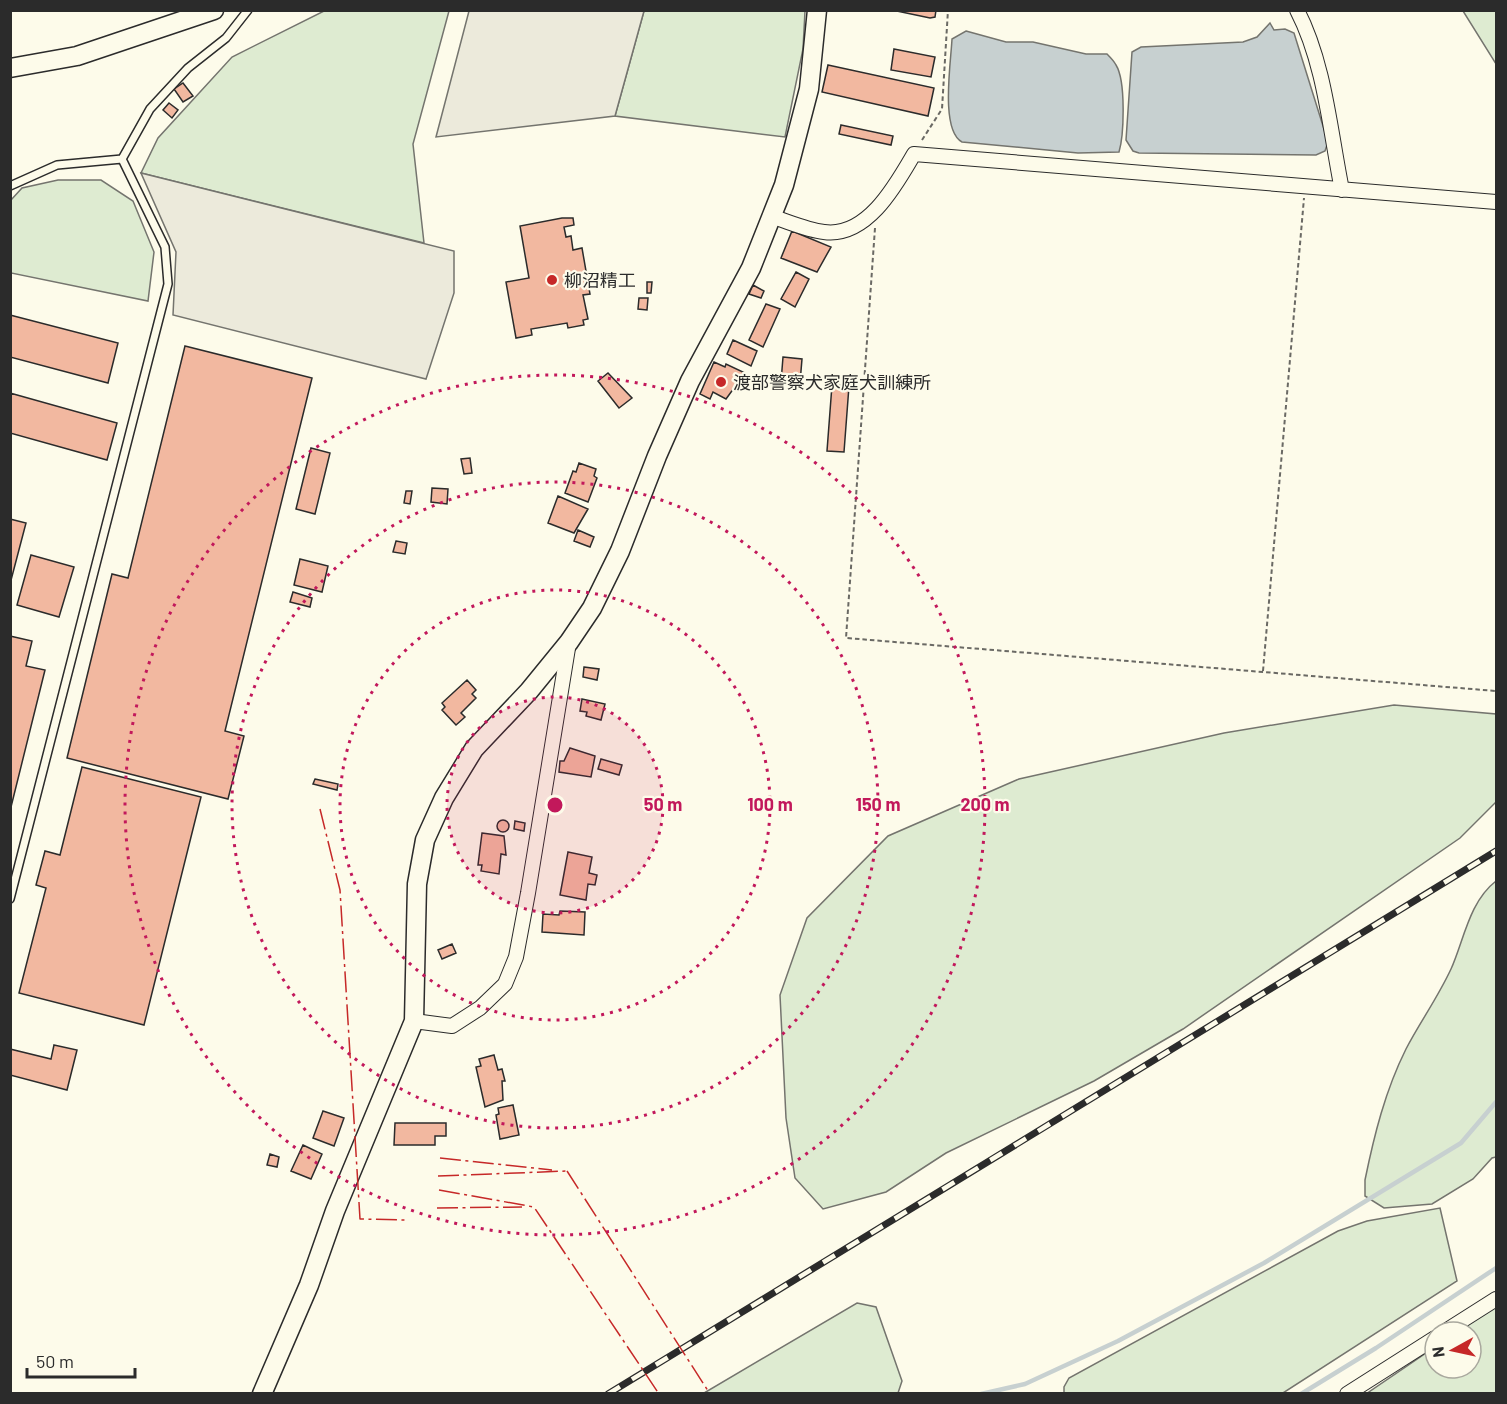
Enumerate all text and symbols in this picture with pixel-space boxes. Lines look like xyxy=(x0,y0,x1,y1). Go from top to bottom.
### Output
place label: 柳沼精工 xyxy=(564,269,636,291)
marker: 柳沼精工 xyxy=(545,273,559,287)
place label: 渡部警察犬家庭犬訓練所 xyxy=(733,371,931,393)
marker: 渡部警察犬家庭犬訓練所 xyxy=(714,375,728,389)
text: 50 m xyxy=(644,793,682,815)
text: 100 m xyxy=(747,793,793,815)
text: 150 m xyxy=(856,793,900,815)
text: 200 m xyxy=(960,793,1010,815)
centre of rings xyxy=(545,795,565,815)
north arrow xyxy=(1423,1320,1483,1380)
scale bar xyxy=(27,1341,135,1379)
text: N xyxy=(1428,1346,1448,1359)
text: 50 m xyxy=(36,1350,74,1372)

